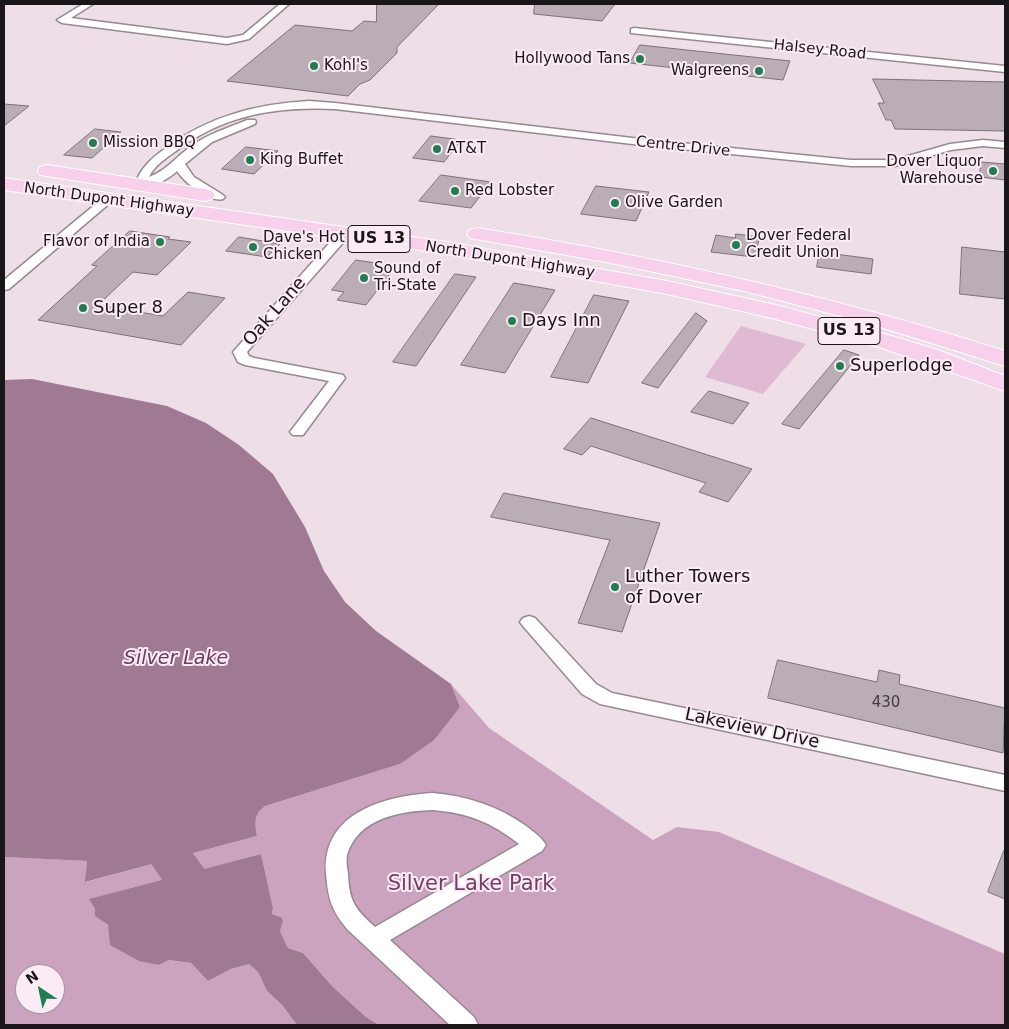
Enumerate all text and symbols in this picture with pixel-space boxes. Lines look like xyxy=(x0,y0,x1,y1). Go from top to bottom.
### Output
street label: Halsey Road xyxy=(773,36,867,64)
place label: Hollywood Tans xyxy=(514,50,630,68)
marker: Hollywood Tans xyxy=(634,53,646,65)
place label: Kohl's xyxy=(324,57,368,75)
marker: Kohl's xyxy=(308,60,320,72)
place label: Walgreens xyxy=(671,62,749,80)
marker: Walgreens xyxy=(753,65,765,77)
street label: Centre Drive xyxy=(635,133,731,161)
place label: Mission BBQ xyxy=(103,134,196,152)
marker: Mission BBQ xyxy=(87,137,99,149)
place label: AT&T xyxy=(447,140,486,158)
marker: AT&T xyxy=(431,143,443,155)
place label: King Buffet xyxy=(260,151,343,169)
place label: Dover Liquor Warehouse xyxy=(886,153,983,188)
marker: King Buffet xyxy=(244,154,256,166)
marker: Dover Liquor Warehouse xyxy=(987,165,999,177)
street label: North Dupont Highway xyxy=(23,179,195,221)
place label: Red Lobster xyxy=(465,182,554,200)
marker: Red Lobster xyxy=(449,185,461,197)
place label: Olive Garden xyxy=(625,194,723,212)
marker: Olive Garden xyxy=(609,197,621,209)
road number: US 13 xyxy=(348,225,410,252)
place label: Dover Federal Credit Union xyxy=(746,227,851,262)
place label: Dave's Hot Chicken xyxy=(263,229,345,264)
place label: Flavor of India xyxy=(43,233,150,251)
marker: Flavor of India xyxy=(154,236,166,248)
street label: North Dupont Highway xyxy=(424,238,596,282)
marker: Dover Federal Credit Union xyxy=(730,239,742,251)
marker: Dave's Hot Chicken xyxy=(247,241,259,253)
place label: Sound of Tri-State xyxy=(374,260,440,295)
marker: Sound of Tri-State xyxy=(358,272,370,284)
street label: Oak Lane xyxy=(239,273,311,351)
place label: Super 8 xyxy=(93,297,163,319)
marker: Super 8 xyxy=(77,302,89,314)
place label: Days Inn xyxy=(522,310,601,332)
marker: Days Inn xyxy=(506,315,518,327)
road number: US 13 xyxy=(818,318,880,344)
place label: Superlodge xyxy=(850,355,953,377)
marker: Superlodge xyxy=(834,360,846,372)
place label: Luther Towers of Dover xyxy=(625,566,750,608)
marker: Luther Towers of Dover xyxy=(609,581,621,593)
water label: Silver Lake xyxy=(124,648,228,670)
house number: 430 xyxy=(872,694,900,712)
street label: Lakeview Drive xyxy=(683,704,821,754)
park label: Silver Lake Park xyxy=(388,872,554,898)
north arrow xyxy=(15,964,65,1014)
text: N xyxy=(23,967,42,987)

